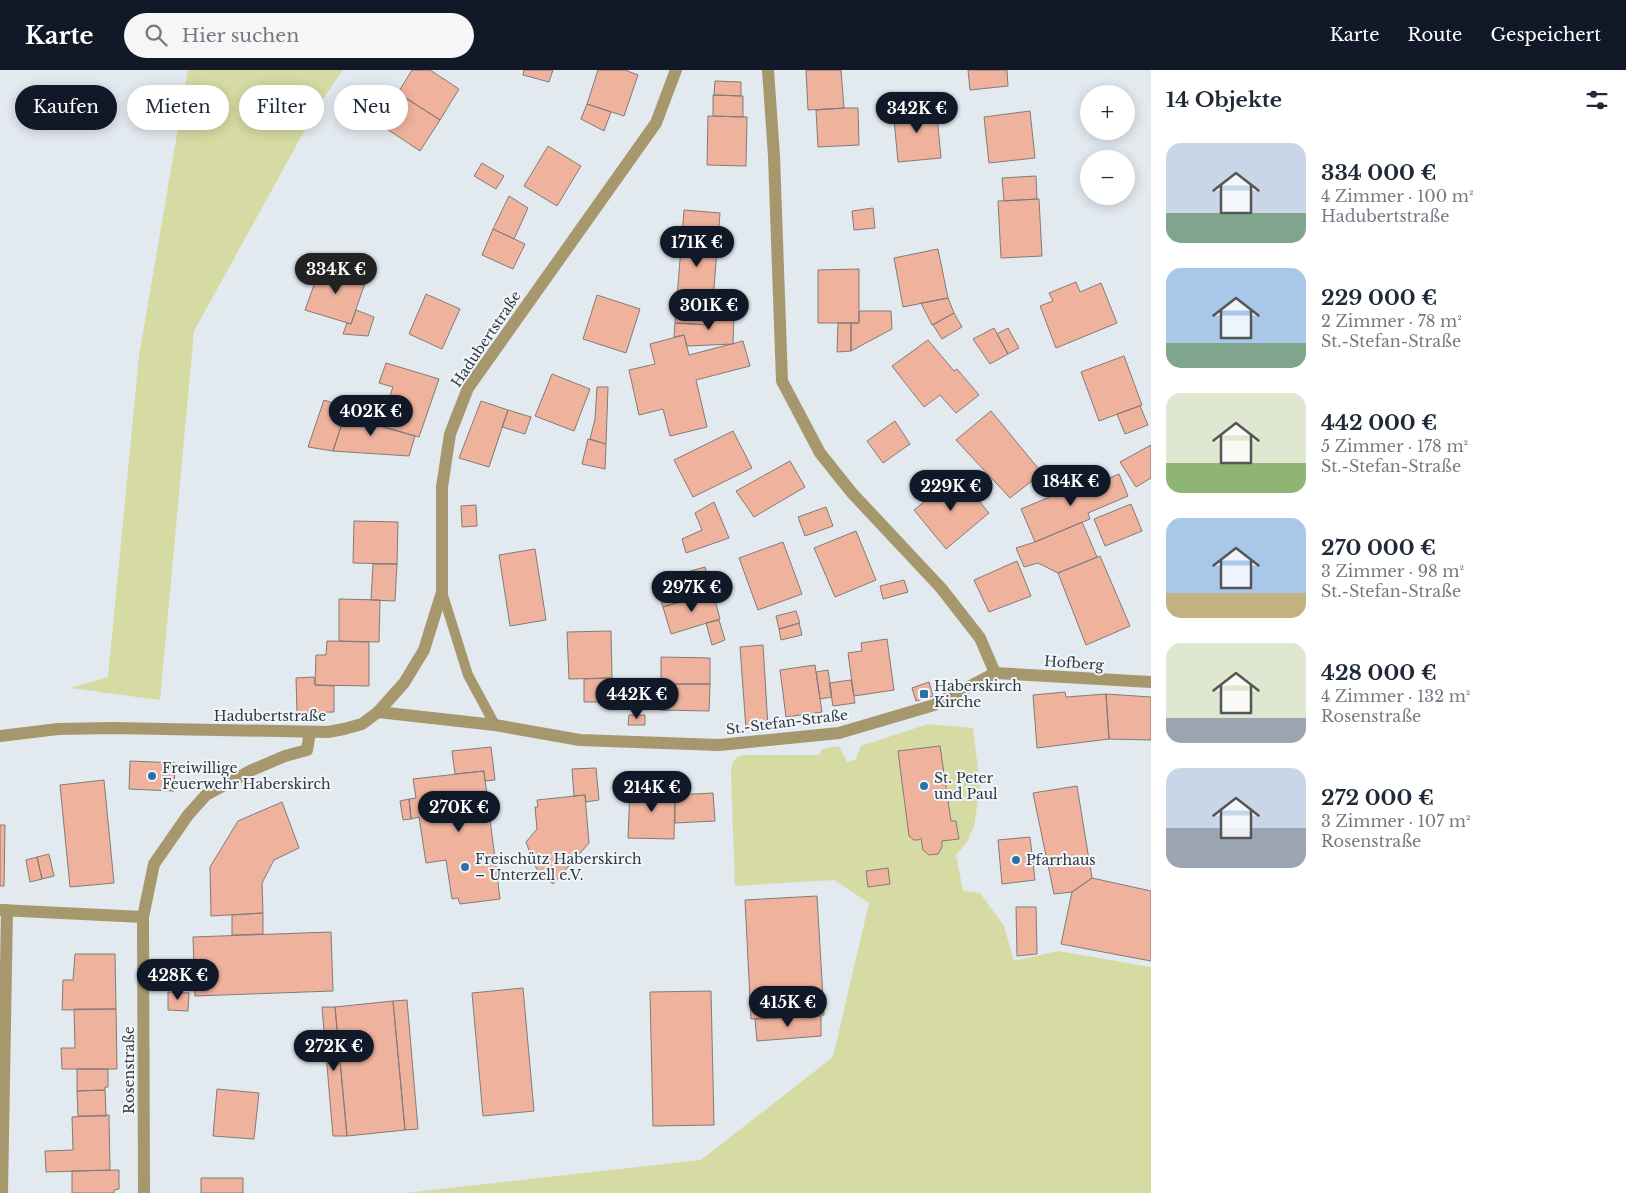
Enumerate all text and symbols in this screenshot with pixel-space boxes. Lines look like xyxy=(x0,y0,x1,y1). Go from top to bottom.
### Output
search box xyxy=(124,13,474,58)
text: Karte xyxy=(25,21,94,50)
icon: search xyxy=(142,21,170,49)
text: Hier suchen xyxy=(182,24,299,47)
text: Karte xyxy=(1330,24,1379,46)
text: Route xyxy=(1407,24,1462,46)
text: Gespeichert xyxy=(1490,24,1601,46)
chip: Kaufen xyxy=(15,85,117,130)
chip: Mieten xyxy=(127,85,229,130)
chip: Filter xyxy=(239,85,324,130)
chip: Neu xyxy=(334,85,408,130)
map controls xyxy=(1080,85,1135,205)
button: + xyxy=(1080,85,1135,140)
icon: filters xyxy=(1583,86,1611,114)
text: 14 Objekte xyxy=(1166,87,1282,113)
pin: 342K € xyxy=(876,92,958,134)
text: 342K € xyxy=(887,98,947,118)
button: − xyxy=(1080,150,1135,205)
text: 334 000 € xyxy=(1321,160,1436,186)
icon: home xyxy=(1206,163,1266,223)
text: 4 Zimmer · 100 m² xyxy=(1321,186,1474,206)
text: Hadubertstraße xyxy=(1321,206,1449,226)
pin: 171K € xyxy=(656,226,738,268)
text: 171K € xyxy=(671,232,723,252)
pin: 334K € xyxy=(295,252,377,295)
text: 334K € xyxy=(306,259,366,279)
text: 229 000 € xyxy=(1321,285,1437,311)
street label: Hadubertstraße xyxy=(447,287,525,391)
pin: 301K € xyxy=(668,288,750,331)
icon: home xyxy=(1206,288,1266,348)
text: 301K € xyxy=(680,295,738,315)
text: 2 Zimmer · 78 m² xyxy=(1321,311,1462,331)
text: St.-Stefan-Straße xyxy=(1321,331,1461,351)
pin: 402K € xyxy=(330,394,412,437)
text: 402K € xyxy=(340,401,402,421)
text: 442 000 € xyxy=(1321,410,1437,436)
icon: home xyxy=(1206,413,1266,473)
text: 5 Zimmer · 178 m² xyxy=(1321,436,1468,456)
text: St.-Stefan-Straße xyxy=(1321,456,1461,476)
pin: 184K € xyxy=(1030,464,1112,507)
pin: 229K € xyxy=(910,470,992,512)
text: 184K € xyxy=(1043,471,1100,491)
text: 229K € xyxy=(921,476,981,496)
text: 270 000 € xyxy=(1321,535,1436,561)
icon: home xyxy=(1206,538,1266,598)
text: 3 Zimmer · 98 m² xyxy=(1321,561,1464,581)
pin: 297K € xyxy=(651,570,733,613)
text: 297K € xyxy=(663,577,721,597)
text: St.-Stefan-Straße xyxy=(1321,581,1461,601)
street label: Hofberg xyxy=(1044,652,1105,674)
text: 428 000 € xyxy=(1321,660,1437,686)
icon: home xyxy=(1206,663,1266,723)
place label: Haberskirch Kirche xyxy=(934,677,1022,711)
pin: 442K € xyxy=(596,678,678,720)
text: 442K € xyxy=(607,684,667,704)
text: 4 Zimmer · 132 m² xyxy=(1321,686,1470,706)
marker: Haberskirch Kirche xyxy=(918,688,930,700)
street label: St.-Stefan-Straße xyxy=(725,706,849,738)
text: Rosenstraße xyxy=(1321,706,1421,726)
street label: Hadubertstraße xyxy=(214,707,326,725)
place label: Freiwillige Feuerwehr Haberskirch xyxy=(162,759,331,793)
place label: St. Peter und Paul xyxy=(934,769,998,803)
marker: Freiwillige Feuerwehr Haberskirch xyxy=(146,770,158,782)
pin: 214K € xyxy=(611,770,693,813)
text: 214K € xyxy=(623,777,681,797)
marker: St. Peter und Paul xyxy=(918,780,930,792)
text: 272 000 € xyxy=(1321,785,1434,811)
icon: home xyxy=(1206,788,1266,848)
pin: 270K € xyxy=(418,790,500,833)
text: 270K € xyxy=(429,797,489,817)
text: 3 Zimmer · 107 m² xyxy=(1321,811,1471,831)
text: Rosenstraße xyxy=(1321,831,1421,851)
place label: Freischütz Haberskirch – Unterzell e.V. xyxy=(475,850,642,884)
place label: Pfarrhaus xyxy=(1026,851,1096,869)
marker: Pfarrhaus xyxy=(1010,854,1022,866)
marker: Freischütz Haberskirch – Unterzell e.V. xyxy=(459,861,471,873)
pin: 428K € xyxy=(137,958,219,1001)
text: 428K € xyxy=(148,965,208,985)
pin: 415K € xyxy=(747,986,829,1028)
text: 415K € xyxy=(760,992,816,1012)
street label: Rosenstraße xyxy=(120,1026,138,1114)
pin: 272K € xyxy=(293,1030,375,1072)
text: 272K € xyxy=(305,1036,363,1056)

